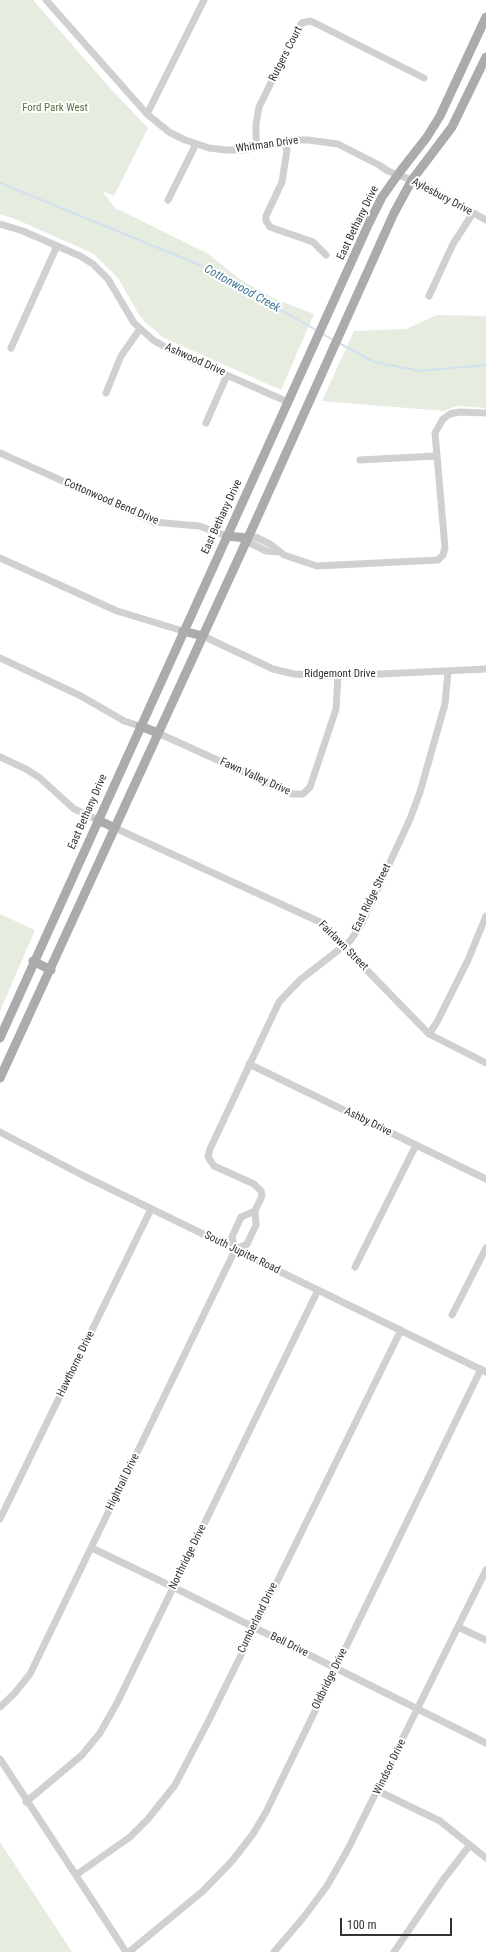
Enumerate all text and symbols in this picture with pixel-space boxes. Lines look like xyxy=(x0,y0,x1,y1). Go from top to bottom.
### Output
street label: Rutgers Court xyxy=(267,24,305,84)
park label: Ford Park West xyxy=(22,101,88,115)
street label: Whitman Drive xyxy=(235,134,299,156)
street label: Aylesbury Drive xyxy=(410,176,474,218)
street label: East Bethany Drive xyxy=(334,184,382,262)
water label: Cottonwood Creek xyxy=(201,262,283,316)
street label: Ashwood Drive xyxy=(163,341,227,379)
street label: Cottonwood Bend Drive xyxy=(62,476,160,528)
street label: East Bethany Drive xyxy=(199,478,245,556)
street label: Ridgemont Drive xyxy=(304,667,376,681)
street label: Fawn Valley Drive xyxy=(218,756,292,798)
street label: East Bethany Drive xyxy=(66,772,110,852)
street label: East Ridge Street xyxy=(350,862,394,934)
street label: Fairlawn Street xyxy=(315,918,371,974)
street label: Ashby Drive xyxy=(342,1105,394,1139)
street label: South Jupiter Road xyxy=(202,1229,282,1277)
street label: Hawthorne Drive xyxy=(54,1329,98,1399)
street label: Hightrail Drive xyxy=(104,1452,142,1512)
street label: Northridge Drive xyxy=(167,1522,209,1592)
street label: Cumberland Drive xyxy=(235,1581,281,1655)
street label: Bell Drive xyxy=(268,1630,310,1660)
street label: Oldbridge Drive xyxy=(310,1646,350,1712)
street label: Windsor Drive xyxy=(371,1737,409,1797)
scale bar xyxy=(342,1910,454,1936)
text: 100 m xyxy=(347,1918,377,1932)

